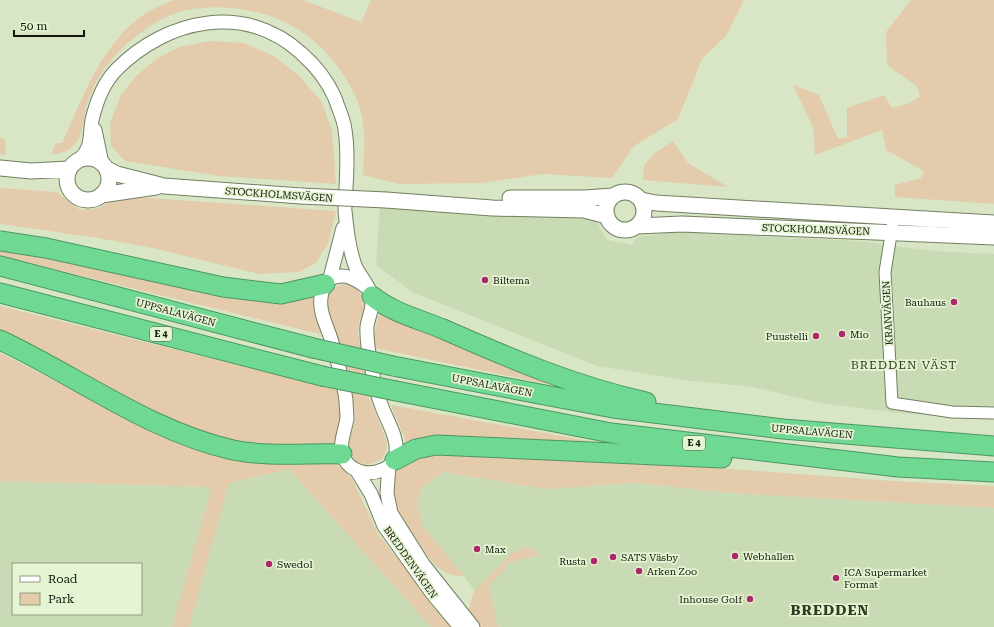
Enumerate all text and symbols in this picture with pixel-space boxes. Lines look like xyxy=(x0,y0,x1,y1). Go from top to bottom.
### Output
scale bar xyxy=(14,12,84,38)
text: 50 m xyxy=(20,19,47,33)
street label: STOCKHOLMSVÄGEN xyxy=(225,185,333,204)
street label: STOCKHOLMSVÄGEN xyxy=(762,222,870,237)
marker: Biltema xyxy=(480,275,490,285)
place label: Biltema xyxy=(493,275,530,286)
street label: KRANVÄGEN xyxy=(880,280,895,346)
street label: UPPSALAVÄGEN xyxy=(135,297,217,328)
place label: Bauhaus xyxy=(905,297,946,308)
marker: Bauhaus xyxy=(949,297,959,307)
road number: E 4 xyxy=(150,327,172,341)
marker: Mio xyxy=(837,329,847,339)
place label: Mio xyxy=(850,329,869,340)
place label: Puustelli xyxy=(766,331,808,342)
marker: Puustelli xyxy=(811,331,821,341)
district label: BREDDEN VÄST xyxy=(851,358,957,372)
street label: UPPSALAVÄGEN xyxy=(451,372,533,399)
street label: UPPSALAVÄGEN xyxy=(771,422,853,441)
road number: E 4 xyxy=(683,436,705,450)
street label: BREDDENVÄGEN xyxy=(382,524,440,600)
marker: Max xyxy=(472,544,482,554)
place label: Max xyxy=(485,544,506,555)
marker: Webhallen xyxy=(730,551,740,561)
place label: Webhallen xyxy=(743,551,795,562)
marker: SATS Väsby xyxy=(608,552,618,562)
place label: SATS Väsby xyxy=(621,552,678,563)
place label: Rusta xyxy=(559,556,587,567)
marker: Rusta xyxy=(589,556,599,566)
marker: Swedol xyxy=(264,559,274,569)
place label: Swedol xyxy=(277,559,312,570)
legend xyxy=(12,563,142,615)
marker: Arken Zoo xyxy=(634,566,644,576)
place label: Arken Zoo xyxy=(647,566,697,577)
place label: ICA Supermarket Format xyxy=(844,567,927,590)
text: Road xyxy=(48,572,78,586)
marker: ICA Supermarket Format xyxy=(831,573,841,583)
text: Park xyxy=(48,592,75,606)
place label: Inhouse Golf xyxy=(679,594,743,605)
marker: Inhouse Golf xyxy=(745,594,755,604)
district label: BREDDEN xyxy=(791,602,869,618)

